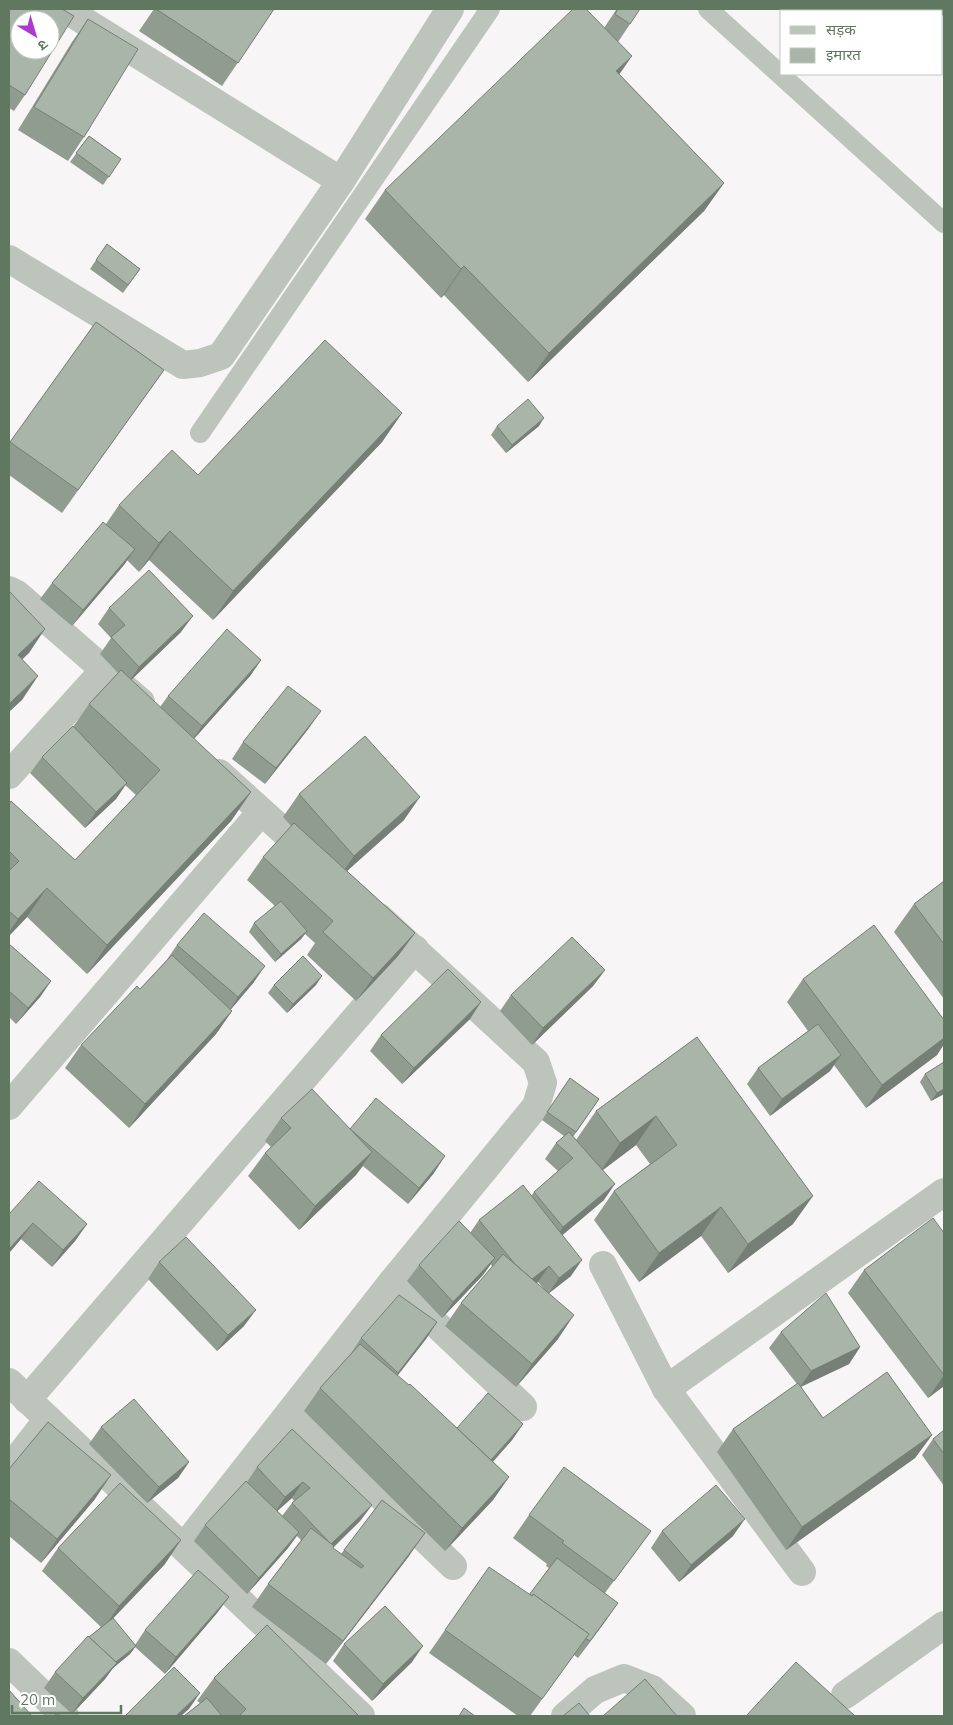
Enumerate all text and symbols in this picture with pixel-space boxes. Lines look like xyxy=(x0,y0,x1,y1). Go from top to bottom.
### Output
north arrow xyxy=(10,10,60,60)
legend xyxy=(780,10,943,75)
text: सड़क xyxy=(826,20,856,39)
text: उ xyxy=(34,36,52,55)
text: इमारत xyxy=(826,45,861,64)
scale bar xyxy=(12,1682,121,1714)
text: 20 m xyxy=(20,1690,55,1709)

